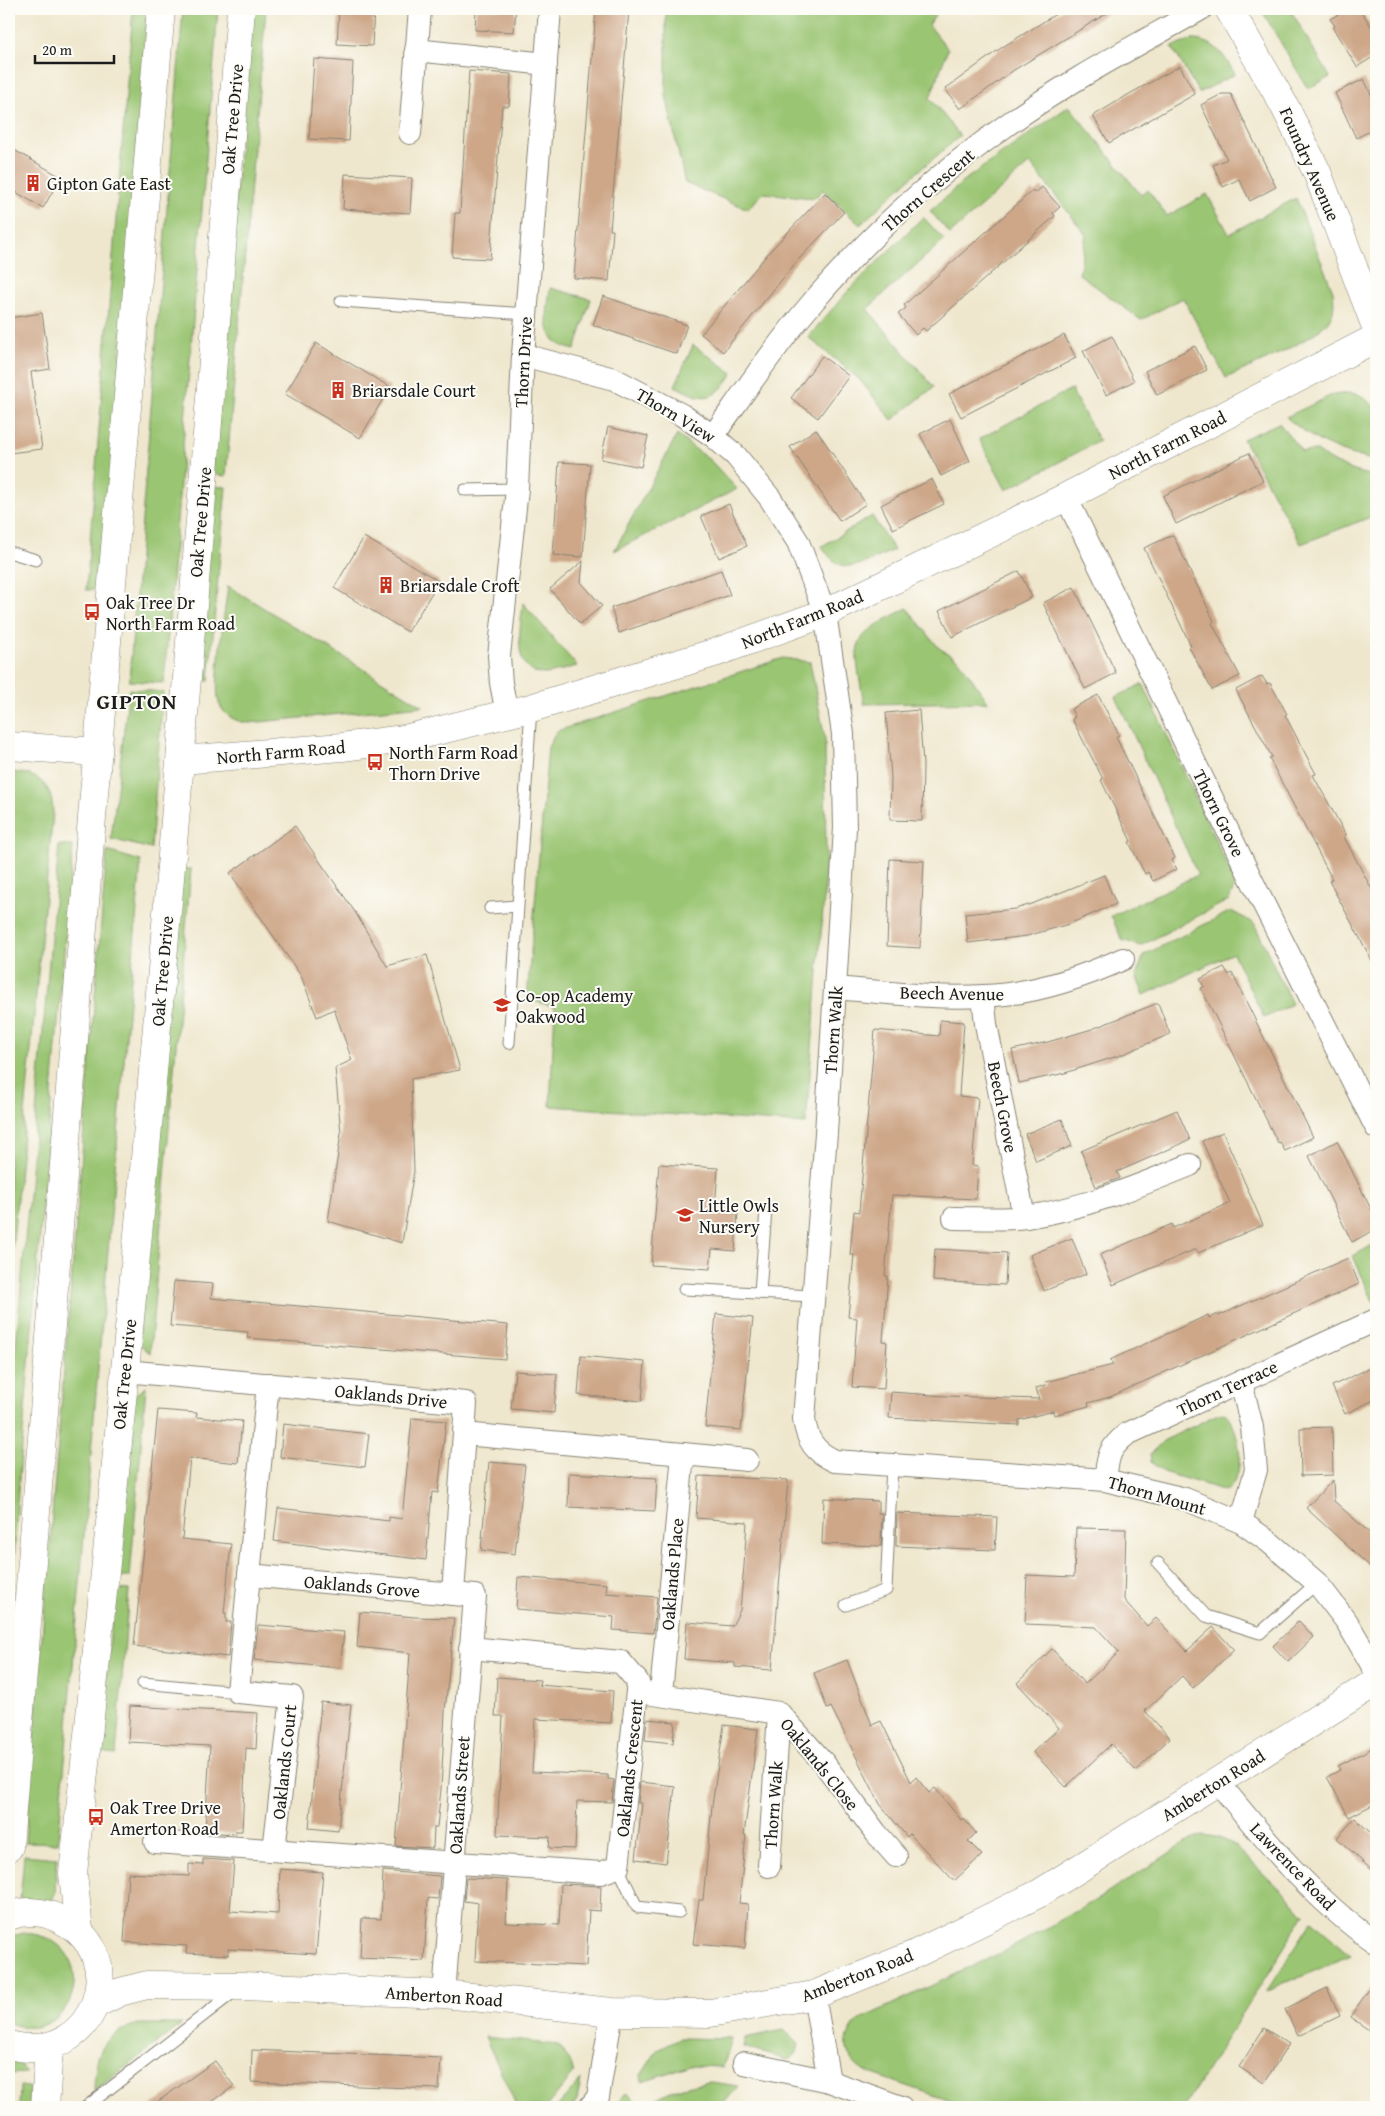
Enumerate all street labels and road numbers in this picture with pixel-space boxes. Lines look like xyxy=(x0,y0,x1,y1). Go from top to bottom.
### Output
street label: Oak Tree Drive xyxy=(214,63,250,175)
street label: Foundry Avenue xyxy=(1273,103,1347,225)
street label: Thorn Crescent xyxy=(875,141,981,238)
street label: Thorn Drive xyxy=(507,316,539,408)
street label: Thorn View xyxy=(631,381,721,450)
street label: North Farm Road xyxy=(1103,403,1231,486)
street label: Oak Tree Drive xyxy=(182,466,218,578)
street label: North Farm Road xyxy=(737,582,867,656)
street label: North Farm Road xyxy=(215,733,347,771)
street label: Thorn Grove xyxy=(1186,765,1252,861)
street label: Oak Tree Drive xyxy=(144,915,180,1027)
street label: Beech Avenue xyxy=(900,979,1004,1007)
street label: Thorn Walk xyxy=(816,984,850,1075)
street label: Beech Grove xyxy=(981,1059,1025,1155)
street label: Oak Tree Drive xyxy=(105,1317,143,1431)
street label: Thorn Terrace xyxy=(1172,1353,1282,1423)
street label: Oaklands Drive xyxy=(333,1377,449,1415)
street label: Thorn Mount xyxy=(1105,1468,1210,1522)
street label: Oaklands Place xyxy=(654,1517,690,1631)
street label: Oaklands Grove xyxy=(303,1567,421,1605)
street label: Oaklands Crescent xyxy=(608,1697,650,1838)
street label: Oaklands Court xyxy=(265,1703,304,1821)
street label: Oaklands Close xyxy=(774,1712,866,1816)
street label: Oaklands Street xyxy=(441,1734,477,1855)
street label: Amberton Road xyxy=(1156,1742,1271,1828)
street label: Thorn Walk xyxy=(756,1759,790,1850)
street label: Lawrence Road xyxy=(1244,1816,1342,1916)
street label: Amberton Road xyxy=(797,1941,917,2009)
street label: Amberton Road xyxy=(384,1978,504,2014)

